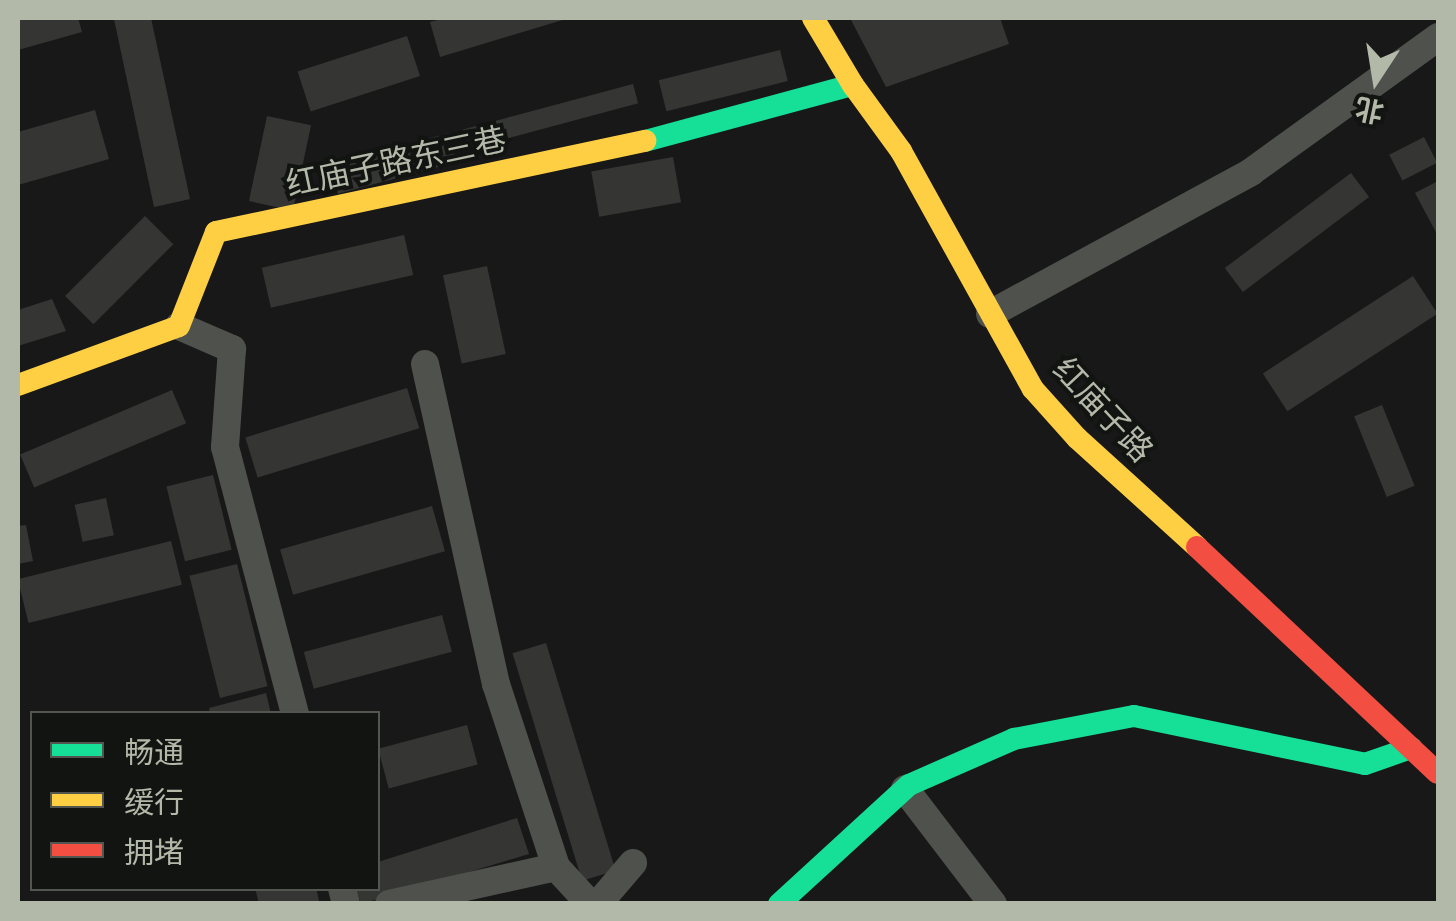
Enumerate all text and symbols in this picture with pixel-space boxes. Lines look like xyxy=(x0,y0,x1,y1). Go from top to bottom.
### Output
north arrow xyxy=(1326,30,1426,130)
text: 北 xyxy=(1353,91,1387,129)
street label: 红庙子路东三巷 xyxy=(282,120,510,204)
street label: 红庙子路 xyxy=(1045,350,1161,470)
legend xyxy=(30,711,380,891)
text: 畅通 xyxy=(124,735,184,770)
text: 缓行 xyxy=(124,785,184,820)
text: 拥堵 xyxy=(124,835,184,870)

